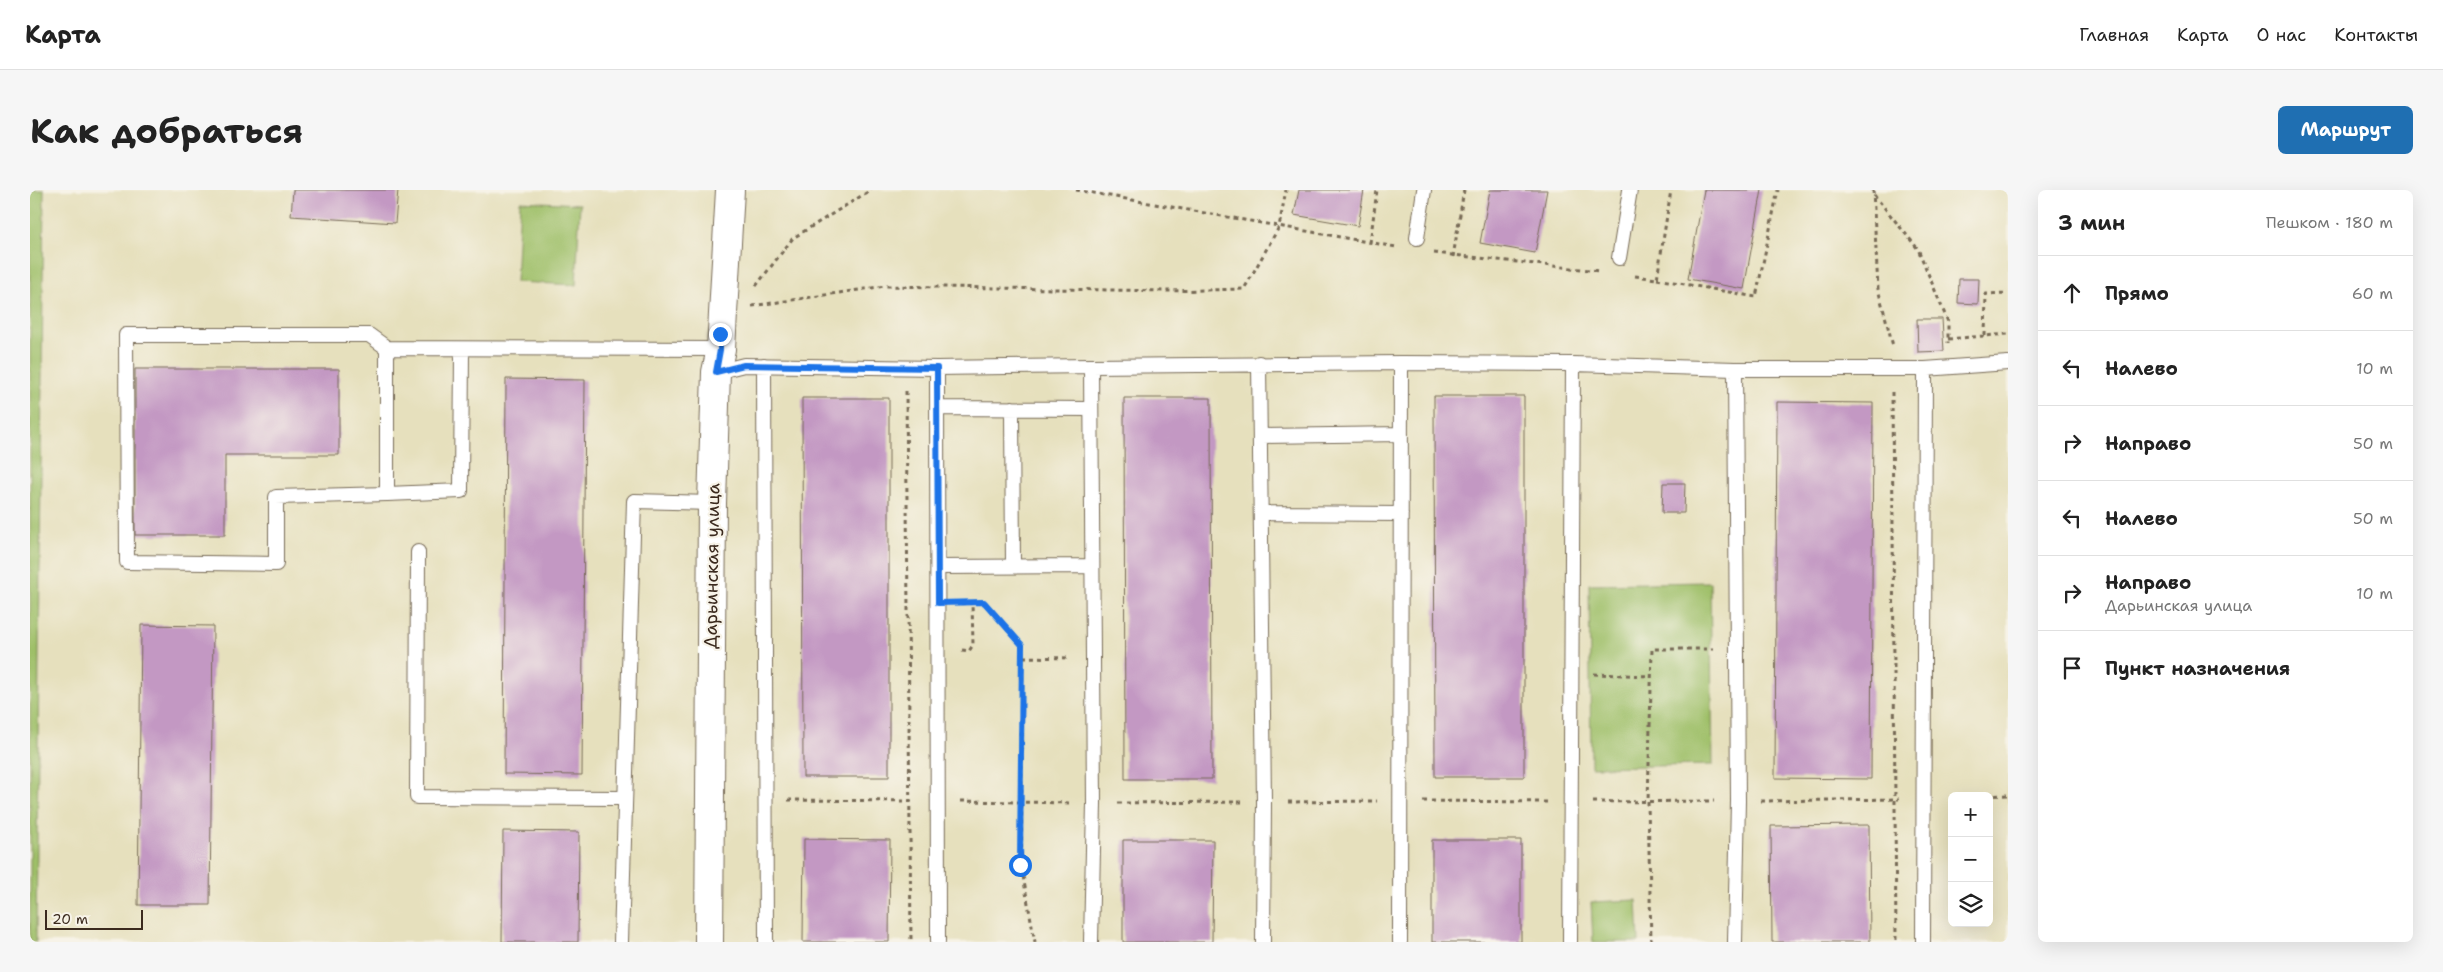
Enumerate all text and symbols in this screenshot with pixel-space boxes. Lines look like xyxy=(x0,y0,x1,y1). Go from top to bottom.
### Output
text: Карта xyxy=(25,19,101,51)
text: Главная xyxy=(2079,23,2149,47)
text: Карта xyxy=(2177,23,2229,47)
text: О нас xyxy=(2257,23,2306,47)
text: Контакты xyxy=(2334,23,2418,47)
button: Маршрут xyxy=(2278,106,2413,154)
text: Как добраться xyxy=(30,107,303,154)
text: 3 мин xyxy=(2058,209,2125,237)
text: Пешком · 180 m xyxy=(2266,212,2393,233)
icon: ahead xyxy=(2058,279,2086,307)
text: Прямо xyxy=(2105,281,2169,306)
text: 60 m xyxy=(2352,283,2393,304)
route end xyxy=(709,323,732,346)
icon: left xyxy=(2058,354,2086,382)
text: Налево xyxy=(2105,356,2178,381)
text: 10 m xyxy=(2356,358,2393,379)
icon: right xyxy=(2058,429,2086,457)
text: Направо xyxy=(2105,431,2191,456)
text: 50 m xyxy=(2353,433,2393,454)
street label: Дарьинская улица xyxy=(699,483,725,649)
icon: left xyxy=(2058,504,2086,532)
text: Налево xyxy=(2105,506,2178,531)
text: 50 m xyxy=(2353,508,2393,529)
text: Направо xyxy=(2105,570,2191,595)
icon: right xyxy=(2058,579,2086,607)
text: 10 m xyxy=(2356,583,2393,604)
text: Дарьинская улица xyxy=(2105,595,2252,616)
icon: arrive xyxy=(2058,654,2086,682)
text: Пункт назначения xyxy=(2105,656,2290,681)
map controls xyxy=(1948,792,1993,927)
button: + xyxy=(1948,792,1993,837)
button: − xyxy=(1948,837,1993,882)
route start xyxy=(1009,854,1032,877)
button: layers xyxy=(1948,882,1993,927)
scale bar xyxy=(45,907,142,930)
text: 20 m xyxy=(52,910,88,928)

